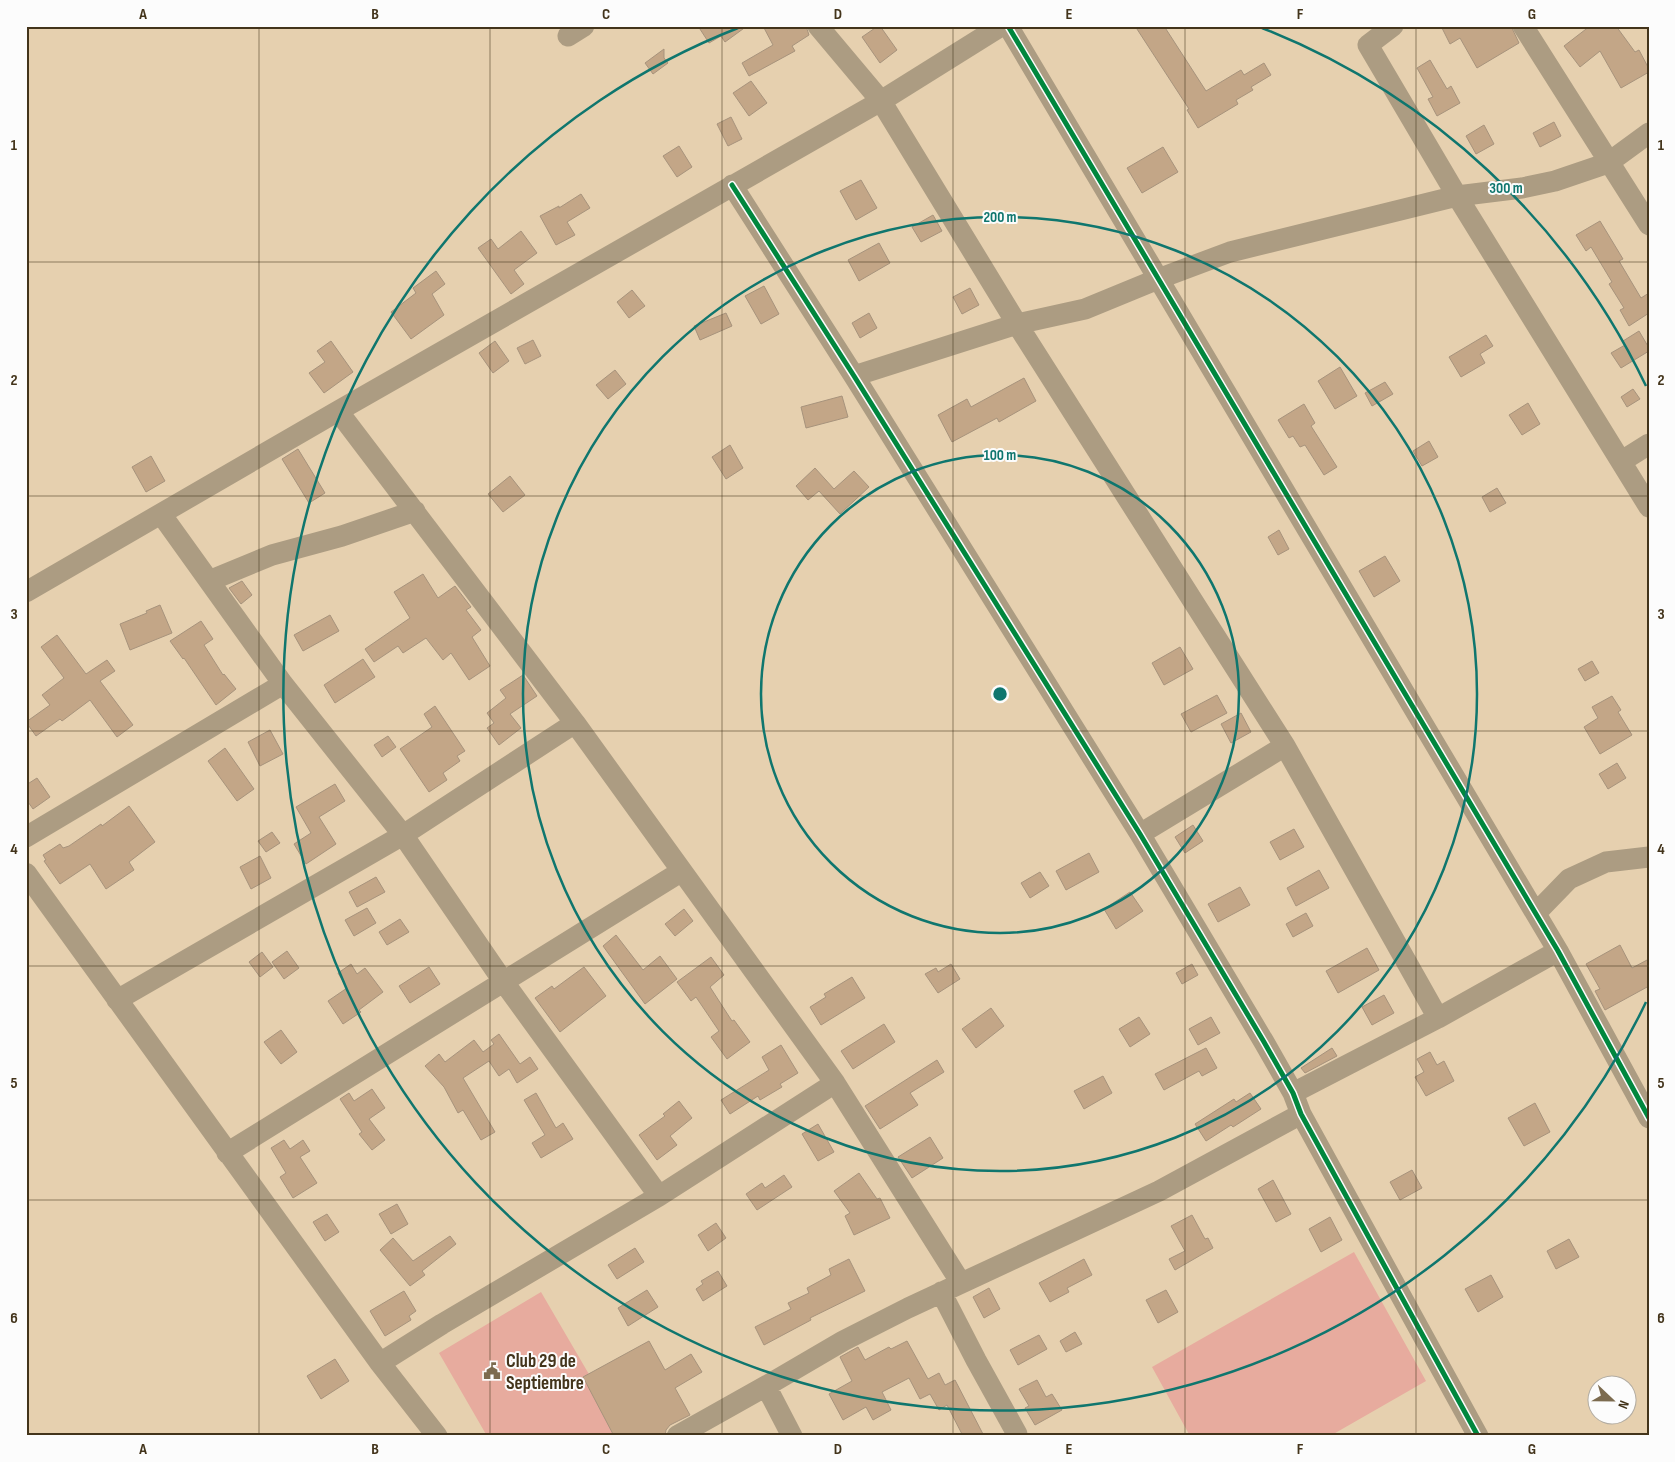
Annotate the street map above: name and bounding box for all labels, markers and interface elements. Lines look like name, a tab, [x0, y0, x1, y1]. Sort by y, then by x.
text: A	[138, 5, 147, 24]
text: B	[371, 5, 379, 24]
text: C	[602, 5, 610, 24]
text: D	[834, 5, 842, 24]
text: E	[1066, 5, 1073, 24]
text: F	[1297, 5, 1304, 24]
text: G	[1528, 5, 1536, 24]
text: 1	[11, 136, 18, 155]
text: 1	[1658, 136, 1665, 155]
text: 300 m	[1489, 179, 1523, 198]
text: 200 m	[983, 208, 1017, 227]
text: 2	[10, 371, 18, 390]
text: 2	[1657, 371, 1665, 390]
text: 100 m	[984, 446, 1016, 465]
text: 3	[10, 605, 18, 624]
text: 3	[1657, 605, 1665, 624]
centre of rings	[991, 685, 1009, 703]
text: 4	[10, 840, 18, 859]
text: 4	[1657, 840, 1665, 859]
text: 5	[10, 1074, 18, 1093]
text: 5	[1657, 1074, 1665, 1093]
text: 6	[10, 1309, 18, 1328]
text: 6	[1657, 1309, 1665, 1328]
place label: Club 29 de Septiembre	[506, 1350, 584, 1395]
public building icon: Club 29 de Septiembre	[482, 1361, 502, 1381]
north arrow	[1588, 1374, 1638, 1424]
text: N	[1614, 1398, 1633, 1411]
text: A	[138, 1440, 147, 1459]
text: B	[371, 1440, 379, 1459]
text: C	[602, 1440, 610, 1459]
text: D	[834, 1440, 842, 1459]
text: E	[1066, 1440, 1073, 1459]
text: F	[1297, 1440, 1304, 1459]
text: G	[1528, 1440, 1536, 1459]

